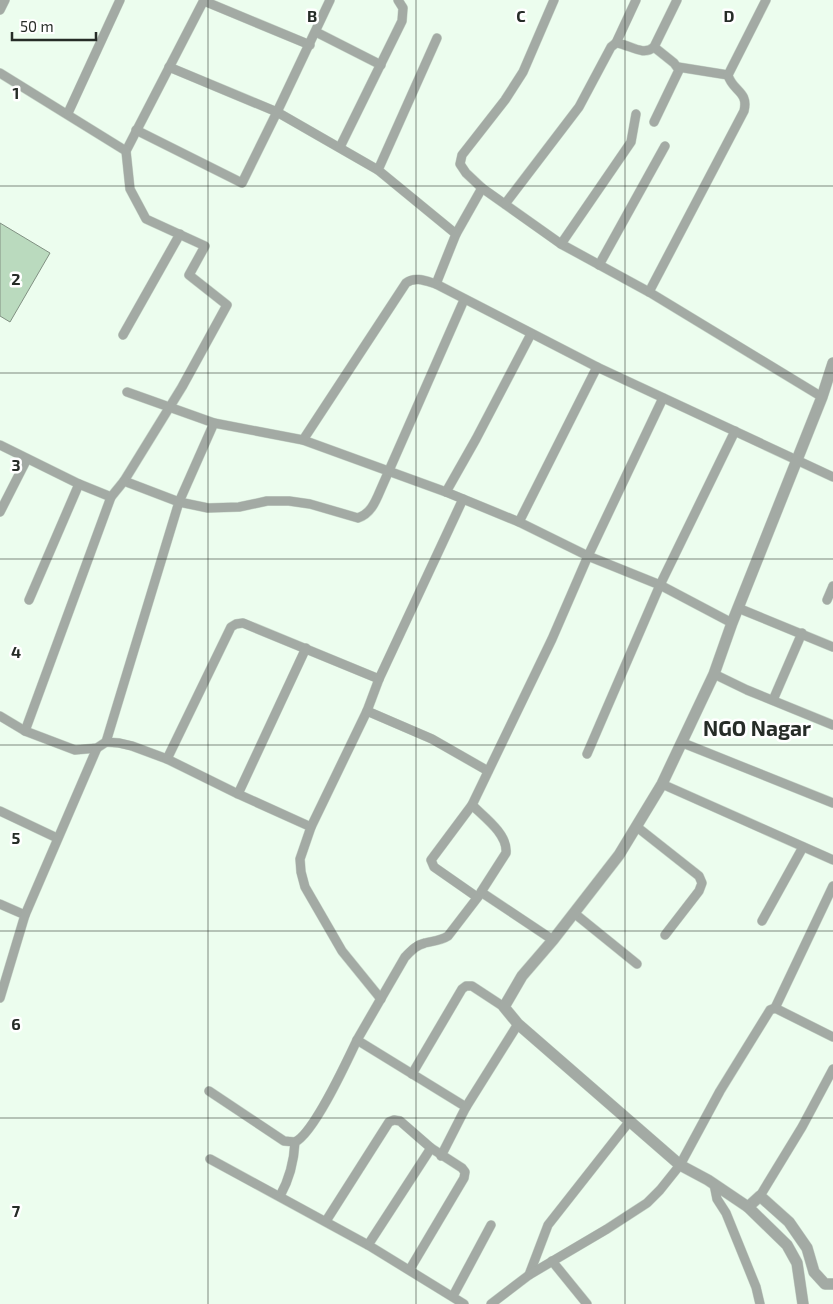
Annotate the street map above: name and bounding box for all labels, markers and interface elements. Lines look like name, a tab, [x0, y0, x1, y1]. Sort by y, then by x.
text: B	[307, 6, 317, 25]
text: C	[516, 6, 526, 25]
text: D	[724, 6, 735, 25]
scale bar	[12, 10, 96, 42]
text: 50 m	[20, 17, 54, 35]
text: 1	[13, 83, 19, 102]
text: 2	[11, 269, 21, 288]
text: 3	[11, 455, 21, 474]
text: 4	[11, 642, 21, 661]
district label: NGO Nagar	[703, 715, 811, 740]
text: 5	[12, 828, 21, 847]
text: 6	[11, 1014, 21, 1033]
text: 7	[12, 1201, 21, 1220]

